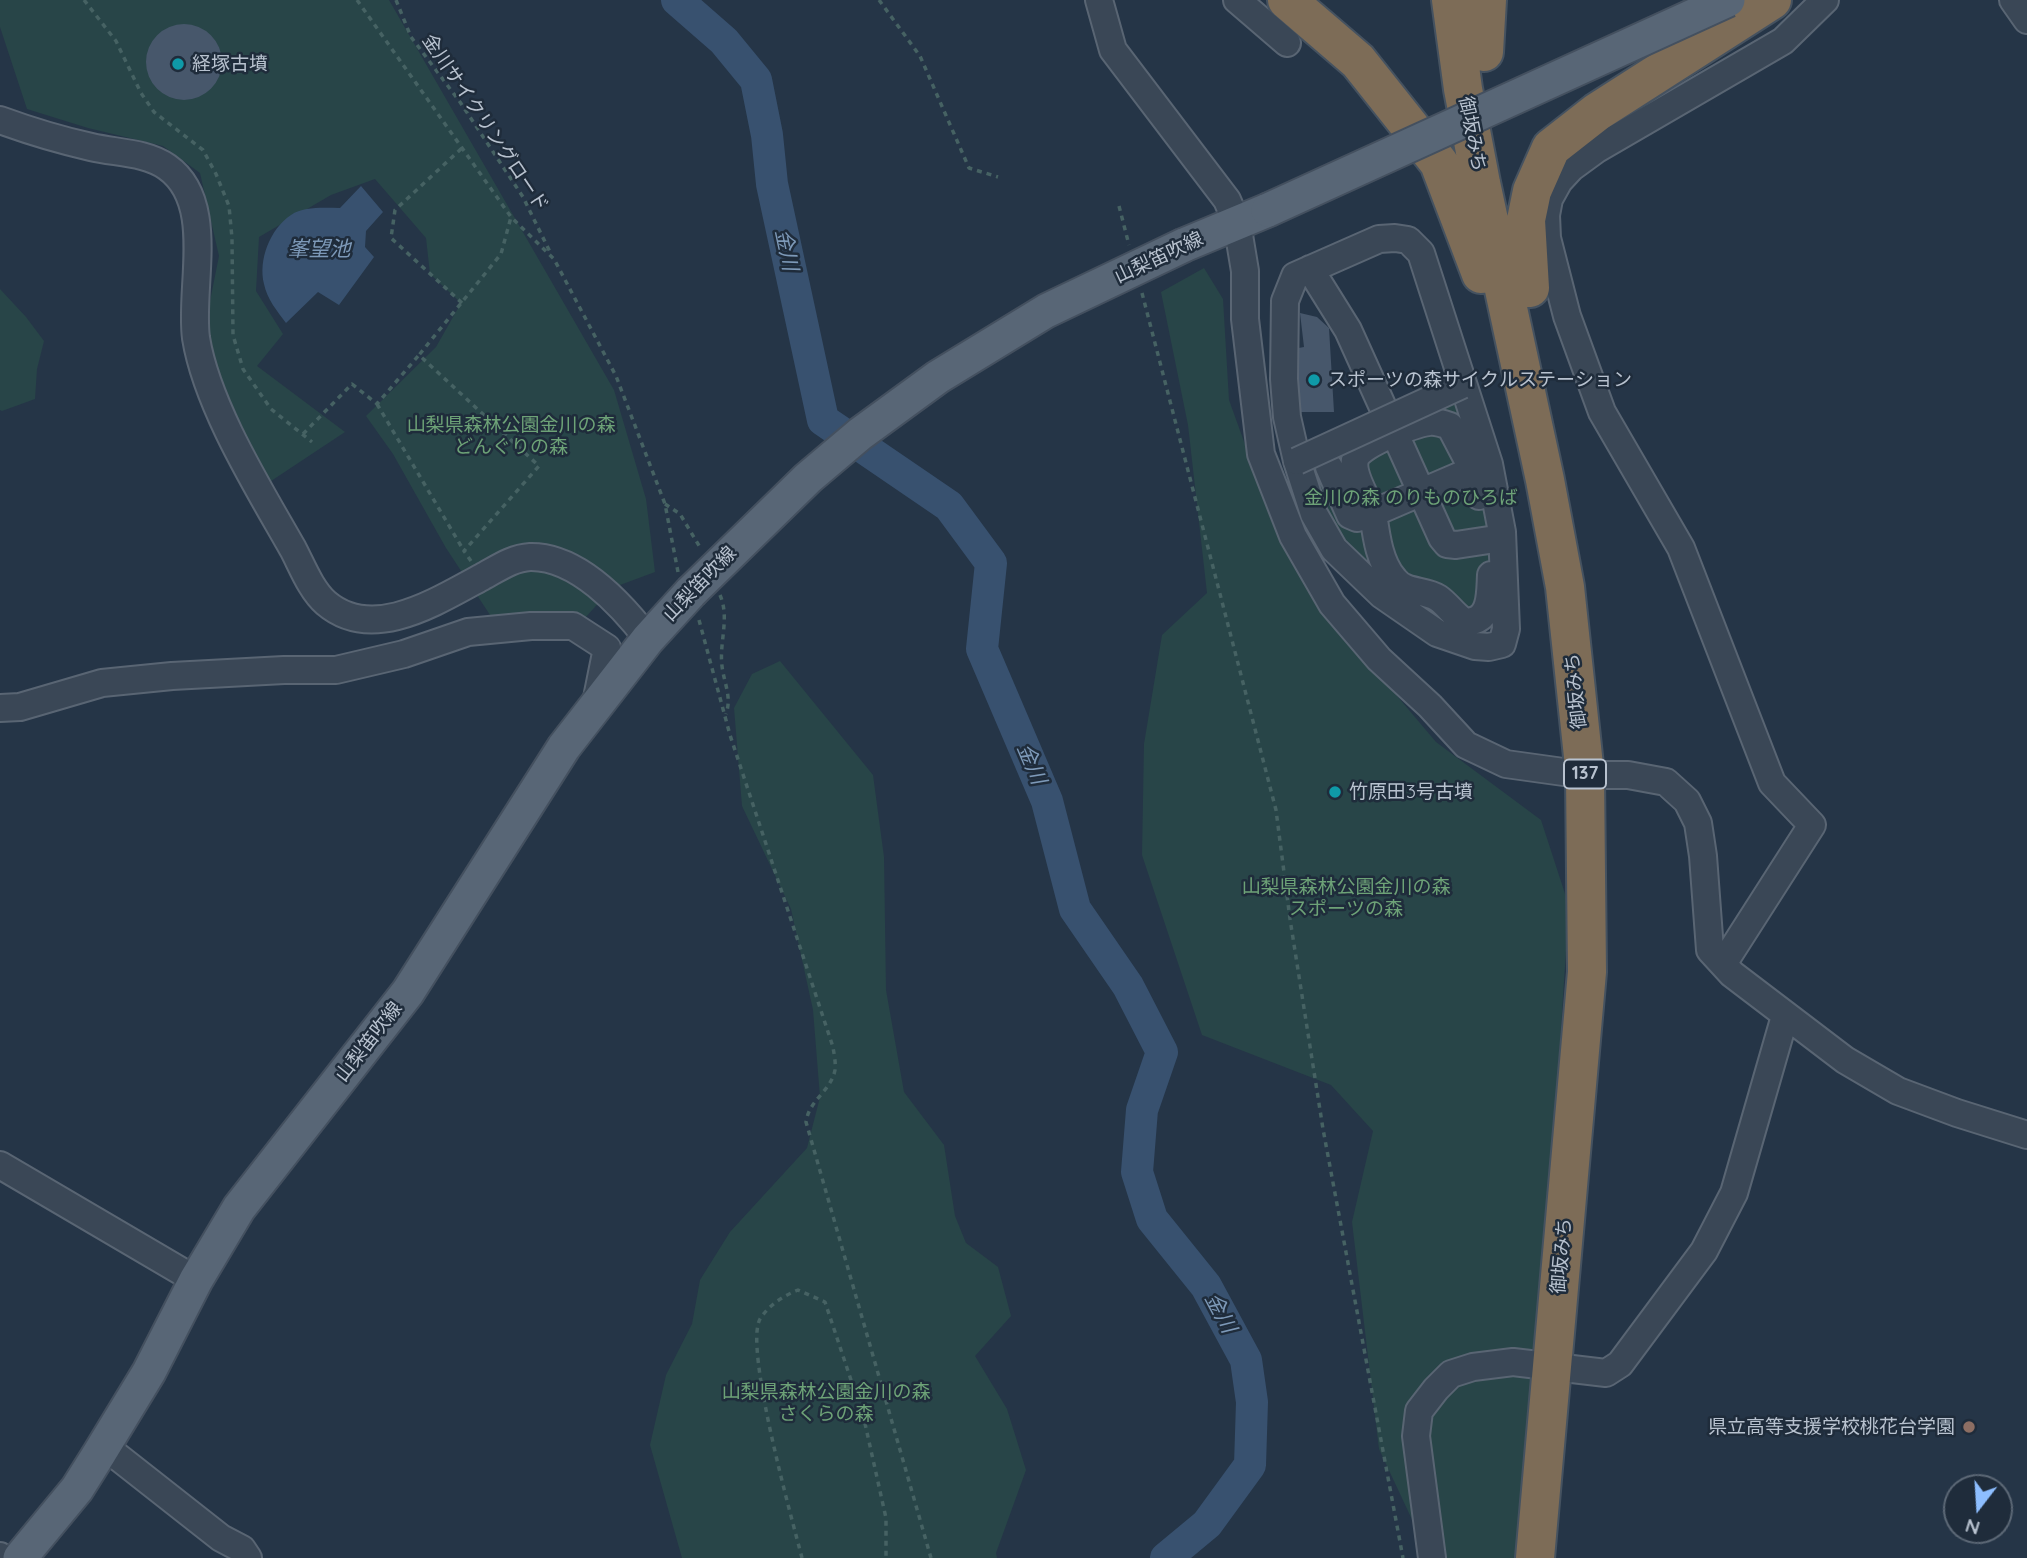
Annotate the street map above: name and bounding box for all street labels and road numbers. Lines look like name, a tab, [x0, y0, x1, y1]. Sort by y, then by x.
street label: 金川サイクリングロード	[417, 30, 553, 216]
street label: 御坂みち	[1454, 95, 1490, 173]
street label: 山梨笛吹線	[1111, 228, 1207, 288]
street label: 山梨笛吹線	[659, 542, 741, 626]
street label: 御坂みち	[1561, 652, 1591, 730]
road number: 137	[1564, 760, 1606, 788]
street label: 山梨笛吹線	[331, 998, 407, 1086]
street label: 御坂みち	[1547, 1217, 1577, 1295]

